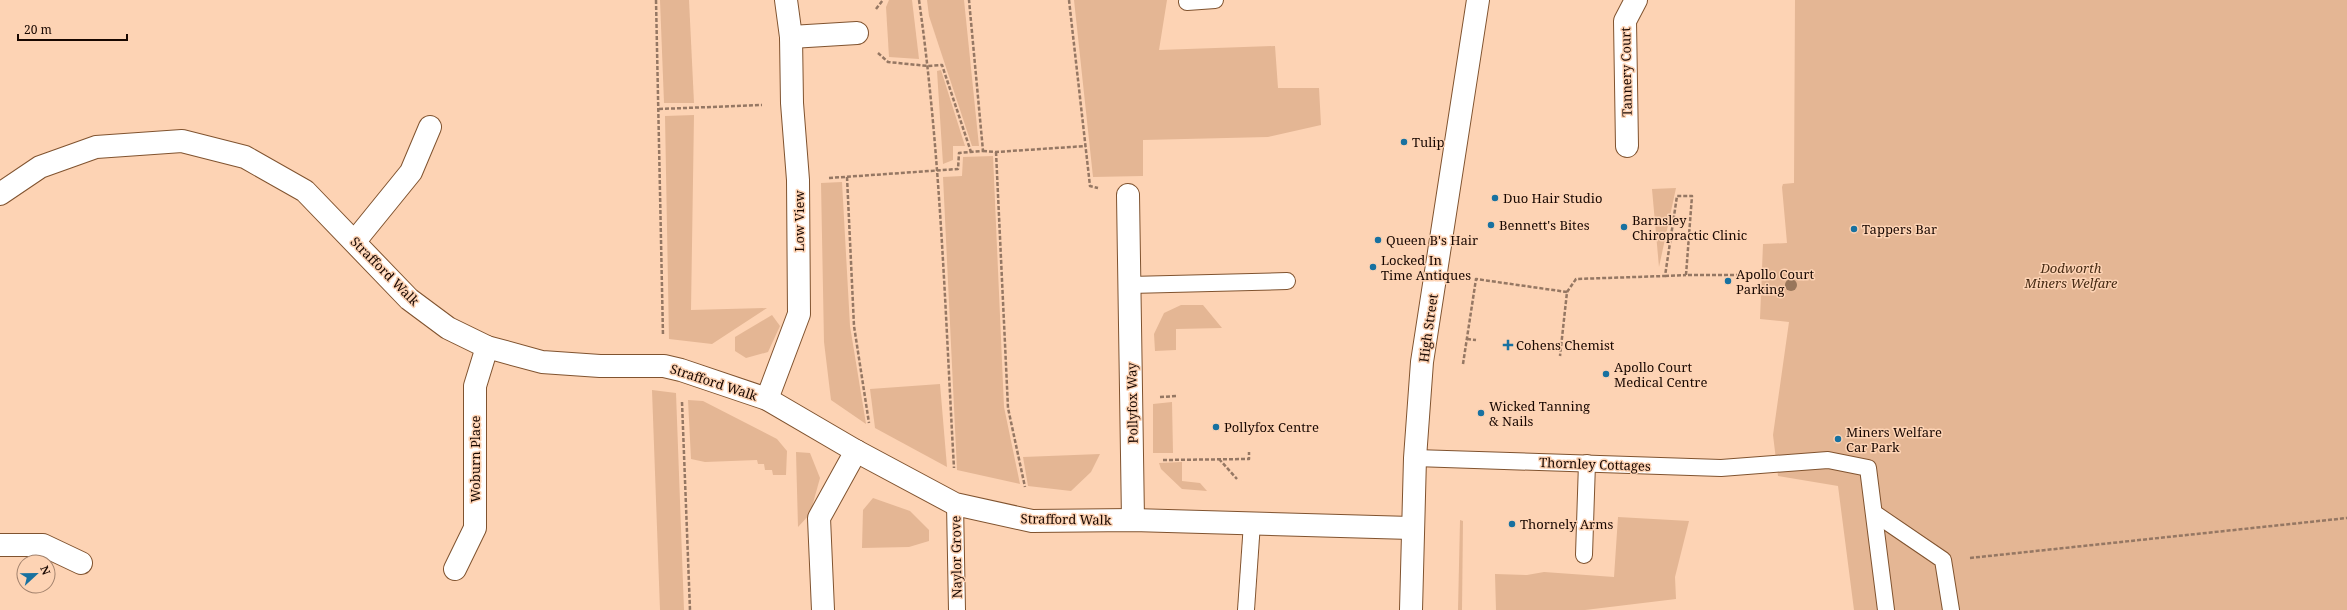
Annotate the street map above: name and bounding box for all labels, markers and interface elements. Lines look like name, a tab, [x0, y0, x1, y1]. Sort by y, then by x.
scale bar	[18, 16, 127, 42]
text: 20 m	[24, 21, 52, 38]
street label: Tannery Court	[1616, 26, 1636, 117]
place label: Tulip	[1412, 133, 1444, 151]
marker: Tulip	[1399, 137, 1409, 147]
place label: Duo Hair Studio	[1503, 189, 1602, 207]
street label: Low View	[790, 190, 808, 252]
marker: Duo Hair Studio	[1490, 193, 1500, 203]
place label: Barnsley Chiropractic Clinic	[1632, 211, 1747, 244]
place label: Bennett's Bites	[1499, 216, 1590, 234]
marker: Bennett's Bites	[1486, 220, 1496, 230]
place label: Tappers Bar	[1862, 220, 1937, 238]
marker: Barnsley Chiropractic Clinic	[1619, 222, 1629, 232]
marker: Tappers Bar	[1849, 224, 1859, 234]
place label: Queen B's Hair	[1386, 231, 1478, 249]
street label: Strafford Walk	[347, 233, 424, 310]
marker: Queen B's Hair	[1373, 235, 1383, 245]
place label: Locked In Time Antiques	[1381, 251, 1471, 284]
park label: Dodworth Miners Welfare	[2024, 259, 2118, 292]
marker: Locked In Time Antiques	[1368, 262, 1378, 272]
place label: Apollo Court Parking	[1736, 265, 1814, 298]
marker: Apollo Court Parking	[1723, 276, 1733, 286]
street label: High Street	[1414, 292, 1442, 364]
place label: Cohens Chemist	[1516, 336, 1615, 354]
marker: Cohens Chemist	[1503, 340, 1513, 350]
place label: Apollo Court Medical Centre	[1614, 358, 1707, 391]
street label: Strafford Walk	[668, 359, 760, 405]
street label: Pollyfox Way	[1122, 362, 1142, 444]
marker: Apollo Court Medical Centre	[1601, 369, 1611, 379]
place label: Wicked Tanning & Nails	[1489, 397, 1590, 430]
marker: Wicked Tanning & Nails	[1476, 408, 1486, 418]
street label: Woburn Place	[466, 415, 484, 503]
place label: Pollyfox Centre	[1224, 418, 1319, 436]
marker: Pollyfox Centre	[1211, 422, 1221, 432]
place label: Miners Welfare Car Park	[1846, 423, 1942, 456]
marker: Miners Welfare Car Park	[1833, 434, 1843, 444]
street label: Thornley Cottages	[1539, 453, 1651, 475]
street label: Strafford Walk	[1021, 509, 1112, 529]
street label: Naylor Grove	[946, 515, 966, 599]
place label: Thornely Arms	[1520, 515, 1614, 533]
marker: Thornely Arms	[1507, 519, 1517, 529]
north arrow	[16, 554, 56, 594]
text: N	[37, 563, 54, 577]

